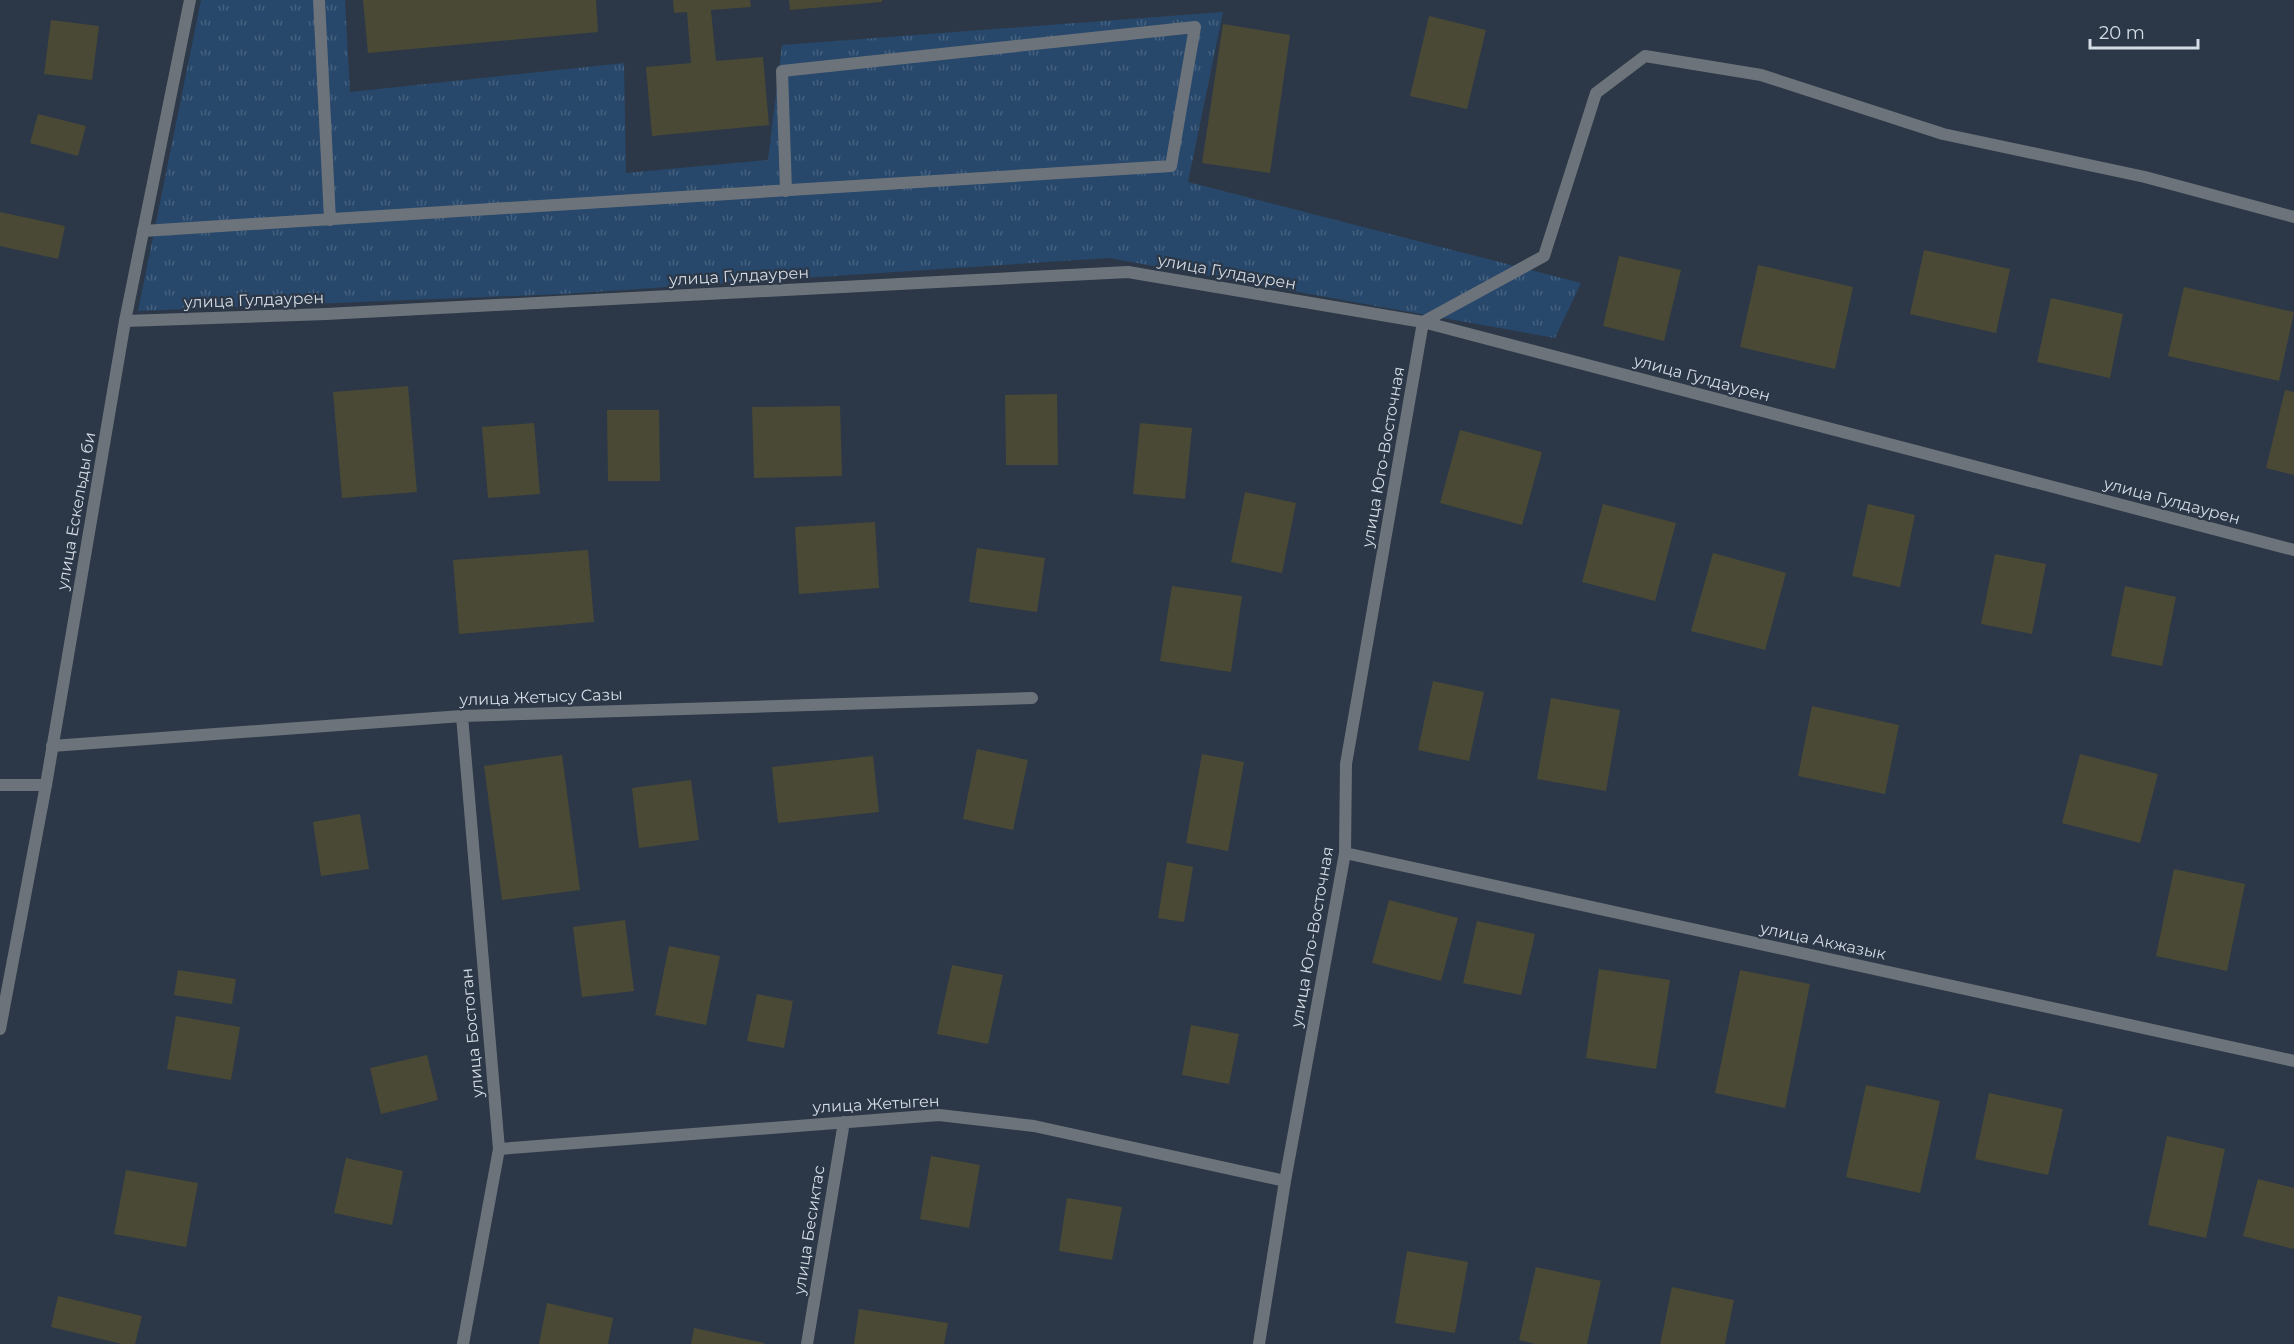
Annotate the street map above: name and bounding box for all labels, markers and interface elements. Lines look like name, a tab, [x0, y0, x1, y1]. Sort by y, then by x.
scale bar	[2090, 12, 2198, 50]
text: 20 m	[2099, 22, 2145, 44]
street label: улица Гулдаурен	[1155, 250, 1298, 294]
street label: улица Гулдаурен	[667, 263, 810, 289]
street label: улица Гулдаурен	[183, 288, 324, 312]
street label: улица Гулдаурен	[1631, 350, 1772, 405]
street label: улица Юго-Восточная	[1358, 365, 1408, 550]
street label: улица Ескельды би	[53, 431, 99, 592]
street label: улица Гулдаурен	[2101, 473, 2242, 528]
street label: улица Жетысу Сазы	[458, 685, 623, 709]
street label: улица Юго-Восточная	[1287, 845, 1337, 1030]
street label: улица Акжазык	[1757, 918, 1888, 964]
street label: улица Бостоган	[457, 967, 487, 1100]
street label: улица Жетыген	[811, 1091, 940, 1117]
street label: улица Бесиктас	[789, 1164, 829, 1297]

